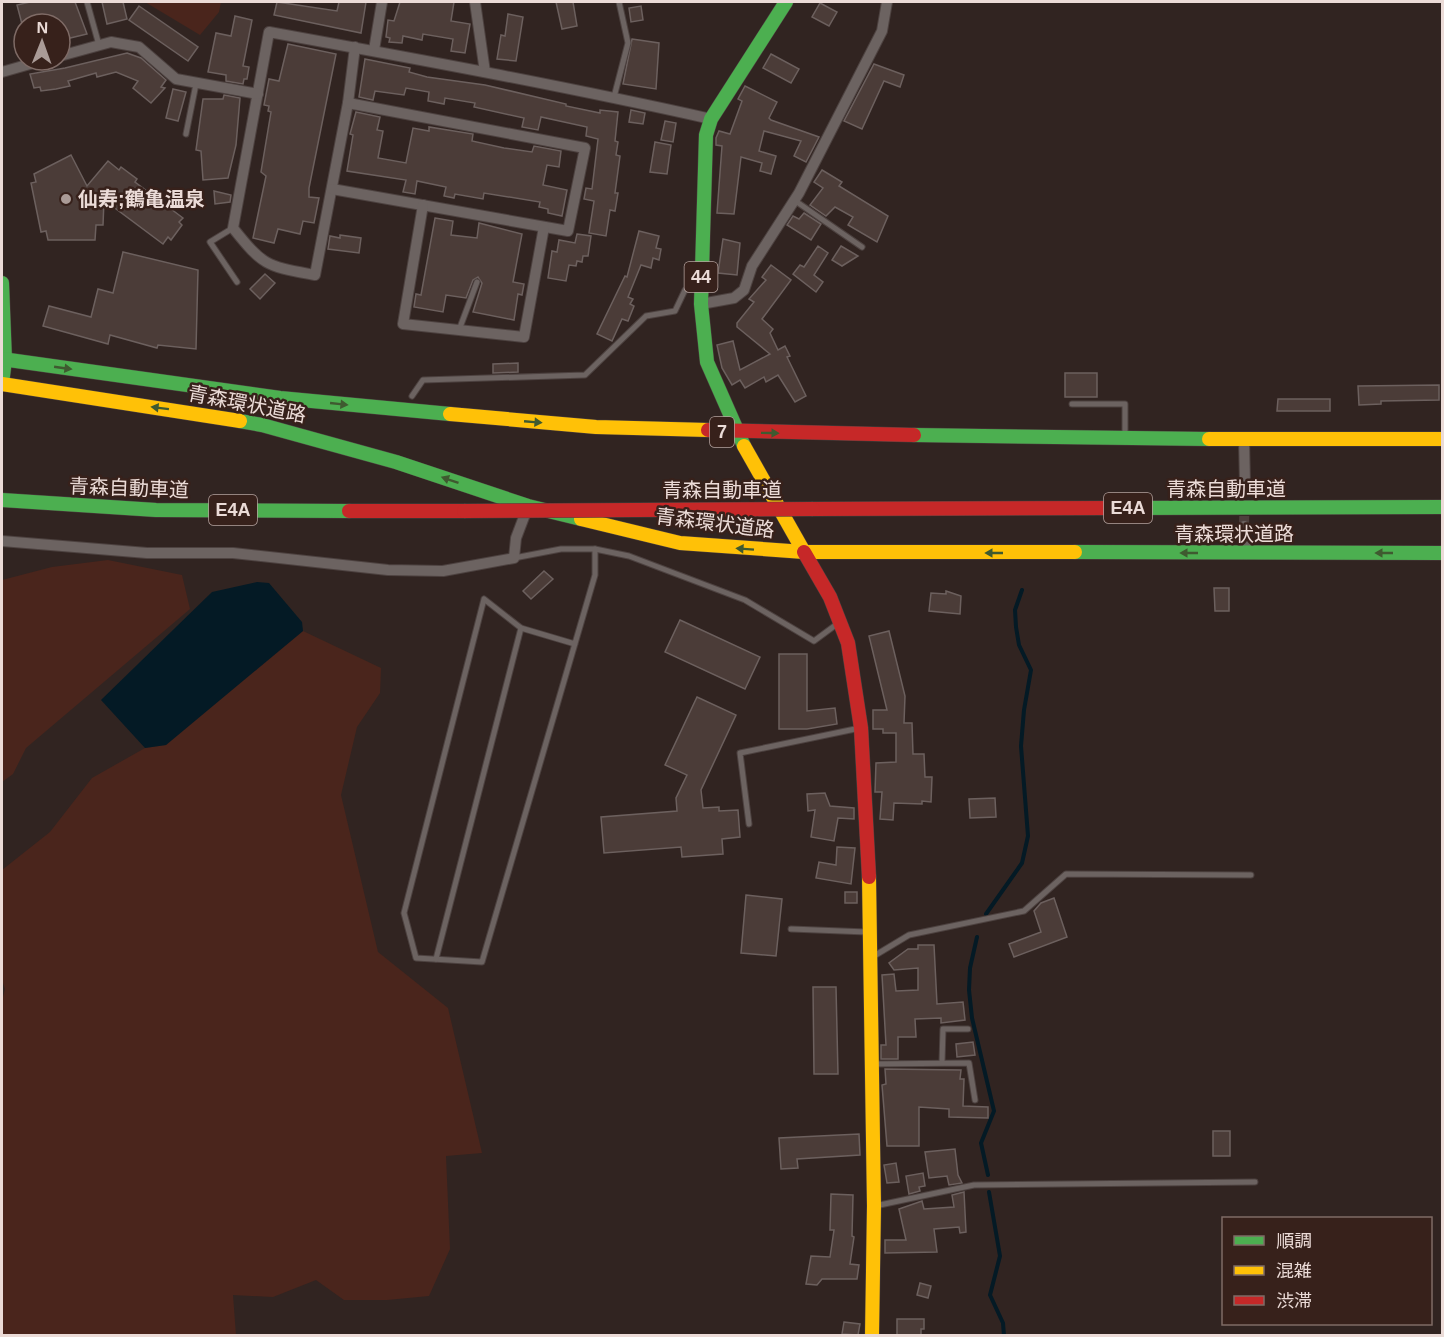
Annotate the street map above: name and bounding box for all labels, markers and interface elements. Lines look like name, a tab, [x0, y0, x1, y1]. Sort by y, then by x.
north arrow	[12, 12, 72, 72]
text: N	[36, 19, 48, 36]
place label: 仙寿;鶴亀温泉	[78, 188, 205, 210]
marker: 仙寿;鶴亀温泉	[59, 192, 73, 206]
road number: 44	[684, 262, 718, 292]
one-way arrow	[53, 363, 72, 372]
street label: 青森環状道路	[186, 382, 308, 426]
one-way arrow	[330, 399, 349, 409]
one-way arrow	[150, 403, 169, 413]
one-way arrow	[524, 417, 543, 426]
road number: 7	[710, 417, 734, 447]
one-way arrow	[760, 428, 779, 438]
street label: 青森自動車道	[69, 475, 189, 501]
one-way arrow	[441, 475, 459, 484]
street label: 青森自動車道	[1166, 478, 1286, 500]
street label: 青森自動車道	[662, 479, 782, 501]
road number: E4A	[1104, 493, 1152, 523]
road number: E4A	[209, 495, 257, 525]
street label: 青森環状道路	[654, 505, 776, 541]
street label: 青森環状道路	[1174, 523, 1294, 545]
one-way arrow	[736, 544, 755, 554]
one-way arrow	[985, 548, 1004, 557]
one-way arrow	[1180, 548, 1199, 558]
one-way arrow	[1375, 548, 1394, 558]
legend	[1222, 1217, 1432, 1325]
text: 順調	[1276, 1231, 1312, 1251]
text: 混雑	[1276, 1261, 1312, 1281]
text: 渋滞	[1276, 1291, 1312, 1311]

